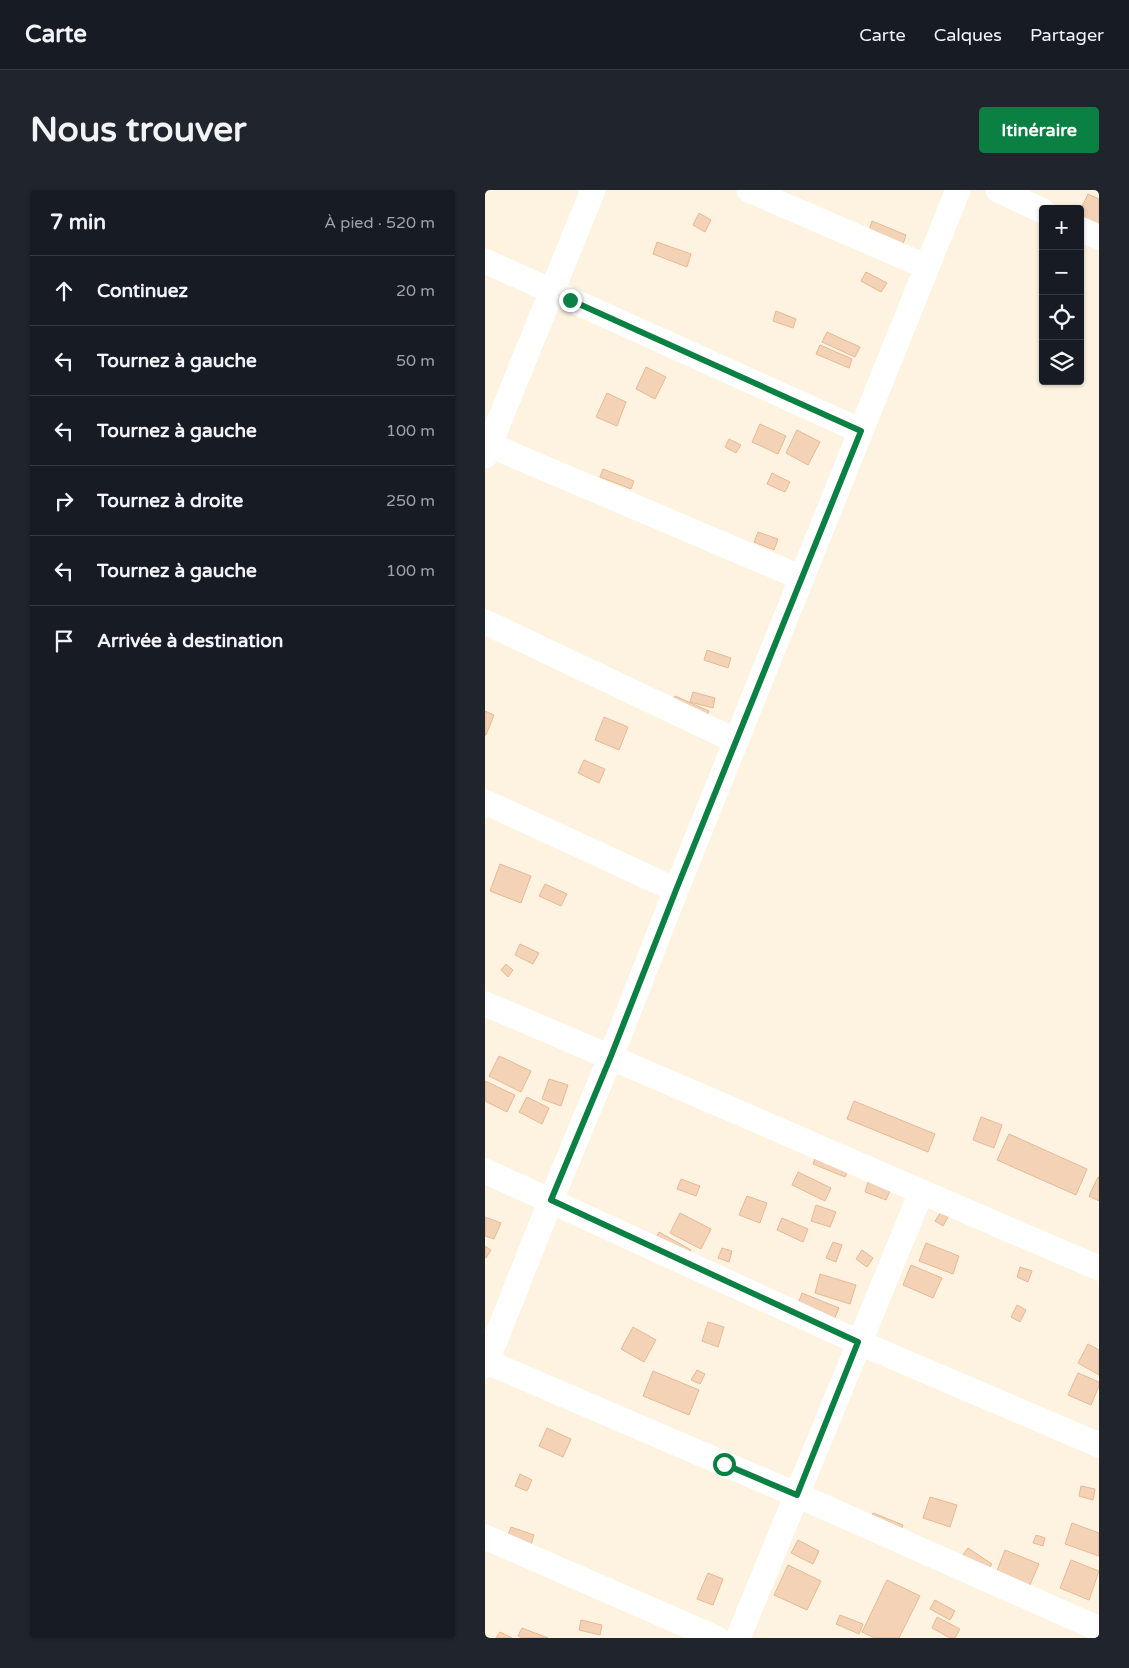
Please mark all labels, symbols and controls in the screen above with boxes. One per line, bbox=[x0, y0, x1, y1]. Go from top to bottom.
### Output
text: Carte bbox=[25, 20, 87, 49]
text: Carte bbox=[859, 24, 906, 46]
text: Calques bbox=[934, 24, 1002, 46]
text: Partager bbox=[1030, 24, 1104, 46]
button: Itinéraire bbox=[979, 107, 1099, 153]
text: Nous trouver bbox=[30, 109, 246, 151]
map controls bbox=[1039, 205, 1084, 385]
button: + bbox=[1039, 205, 1084, 250]
text: 7 min bbox=[50, 210, 106, 235]
text: À pied · 520 m bbox=[324, 213, 435, 233]
button: − bbox=[1039, 250, 1084, 295]
icon: ahead bbox=[50, 277, 78, 305]
text: Continuez bbox=[97, 280, 188, 302]
text: 20 m bbox=[396, 281, 435, 301]
route end bbox=[559, 289, 582, 312]
button: locate bbox=[1039, 295, 1084, 340]
button: layers bbox=[1039, 340, 1084, 385]
icon: left bbox=[50, 347, 78, 375]
text: Tournez à gauche bbox=[97, 350, 257, 372]
text: 50 m bbox=[396, 351, 435, 371]
icon: left bbox=[50, 417, 78, 445]
text: Tournez à gauche bbox=[97, 420, 257, 442]
text: 100 m bbox=[386, 421, 435, 441]
icon: right bbox=[50, 487, 78, 515]
text: Tournez à droite bbox=[97, 490, 243, 512]
text: 250 m bbox=[386, 491, 435, 511]
icon: left bbox=[50, 557, 78, 585]
text: Tournez à gauche bbox=[97, 560, 257, 582]
text: 100 m bbox=[386, 561, 435, 581]
icon: arrive bbox=[50, 627, 78, 655]
text: Arrivée à destination bbox=[97, 630, 283, 652]
route start bbox=[713, 1453, 736, 1476]

